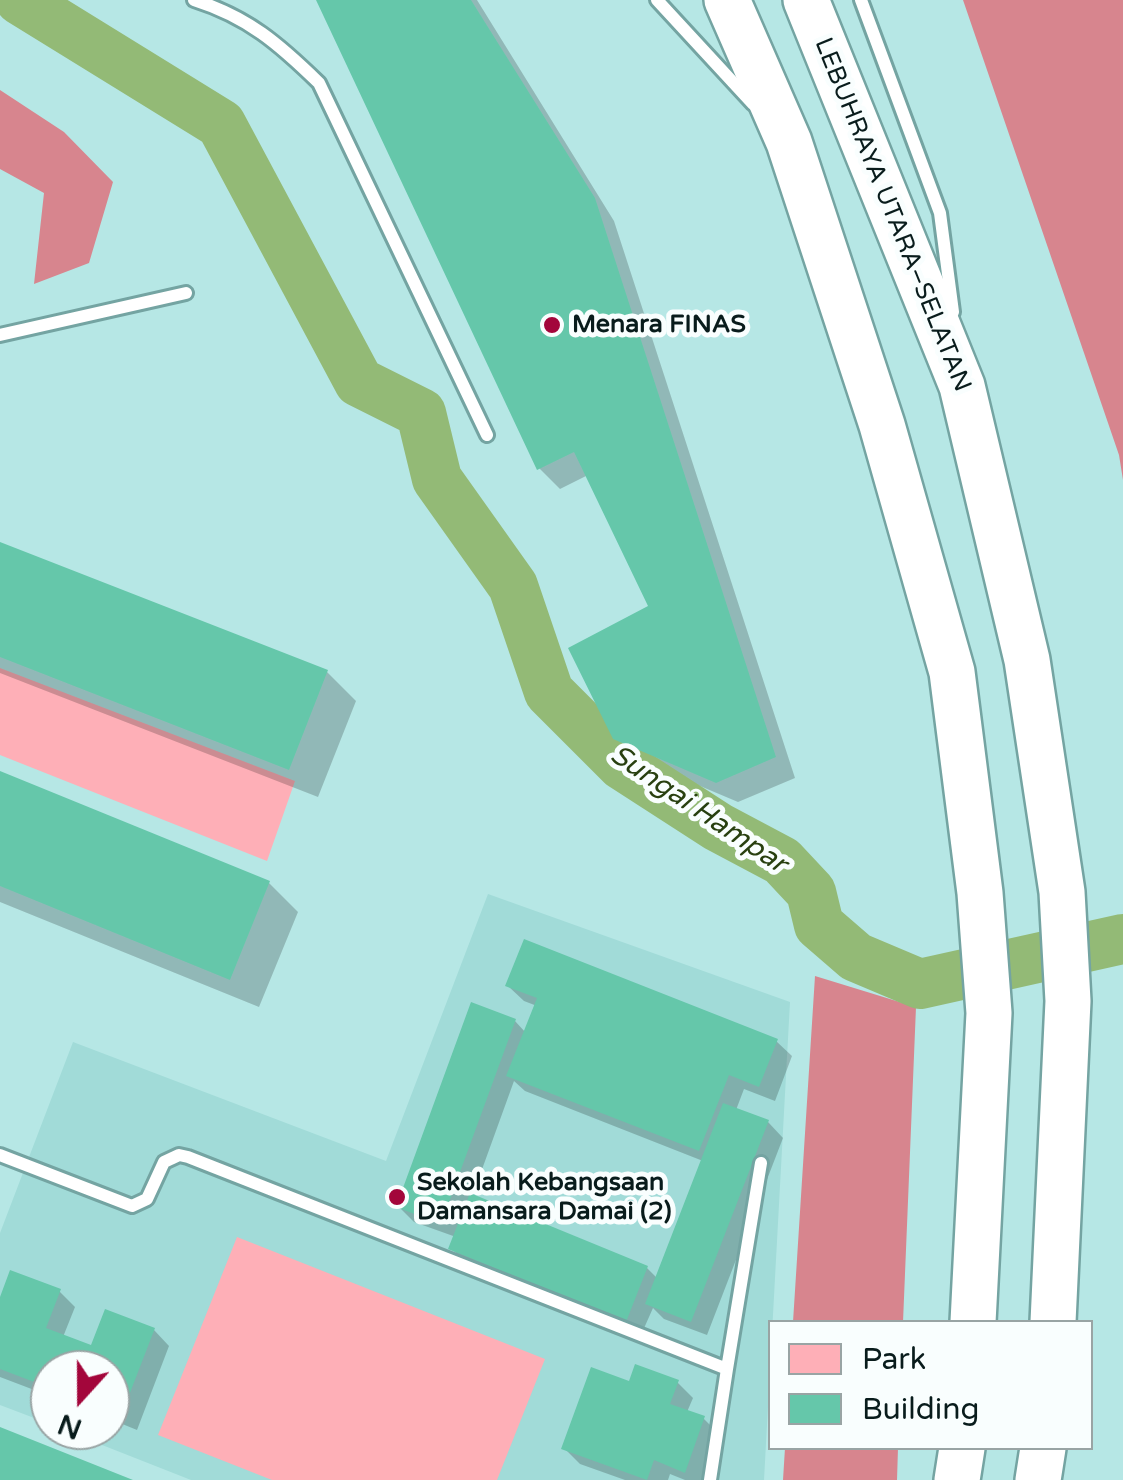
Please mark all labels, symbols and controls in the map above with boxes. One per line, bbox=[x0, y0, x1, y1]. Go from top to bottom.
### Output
street label: LEBUHRAYA UTARA–SELATAN bbox=[807, 34, 977, 396]
place label: Menara FINAS bbox=[572, 310, 746, 340]
marker: Menara FINAS bbox=[541, 314, 563, 336]
water label: Sungai Hampar bbox=[603, 739, 793, 881]
place label: Sekolah Kebangsaan Damansara Damai (2) bbox=[417, 1168, 672, 1227]
marker: Sekolah Kebangsaan Damansara Damai (2) bbox=[386, 1186, 408, 1208]
legend bbox=[768, 1320, 1093, 1450]
text: Park bbox=[862, 1341, 926, 1378]
north arrow bbox=[30, 1350, 130, 1450]
text: Building bbox=[862, 1391, 979, 1428]
text: N bbox=[53, 1406, 87, 1446]

